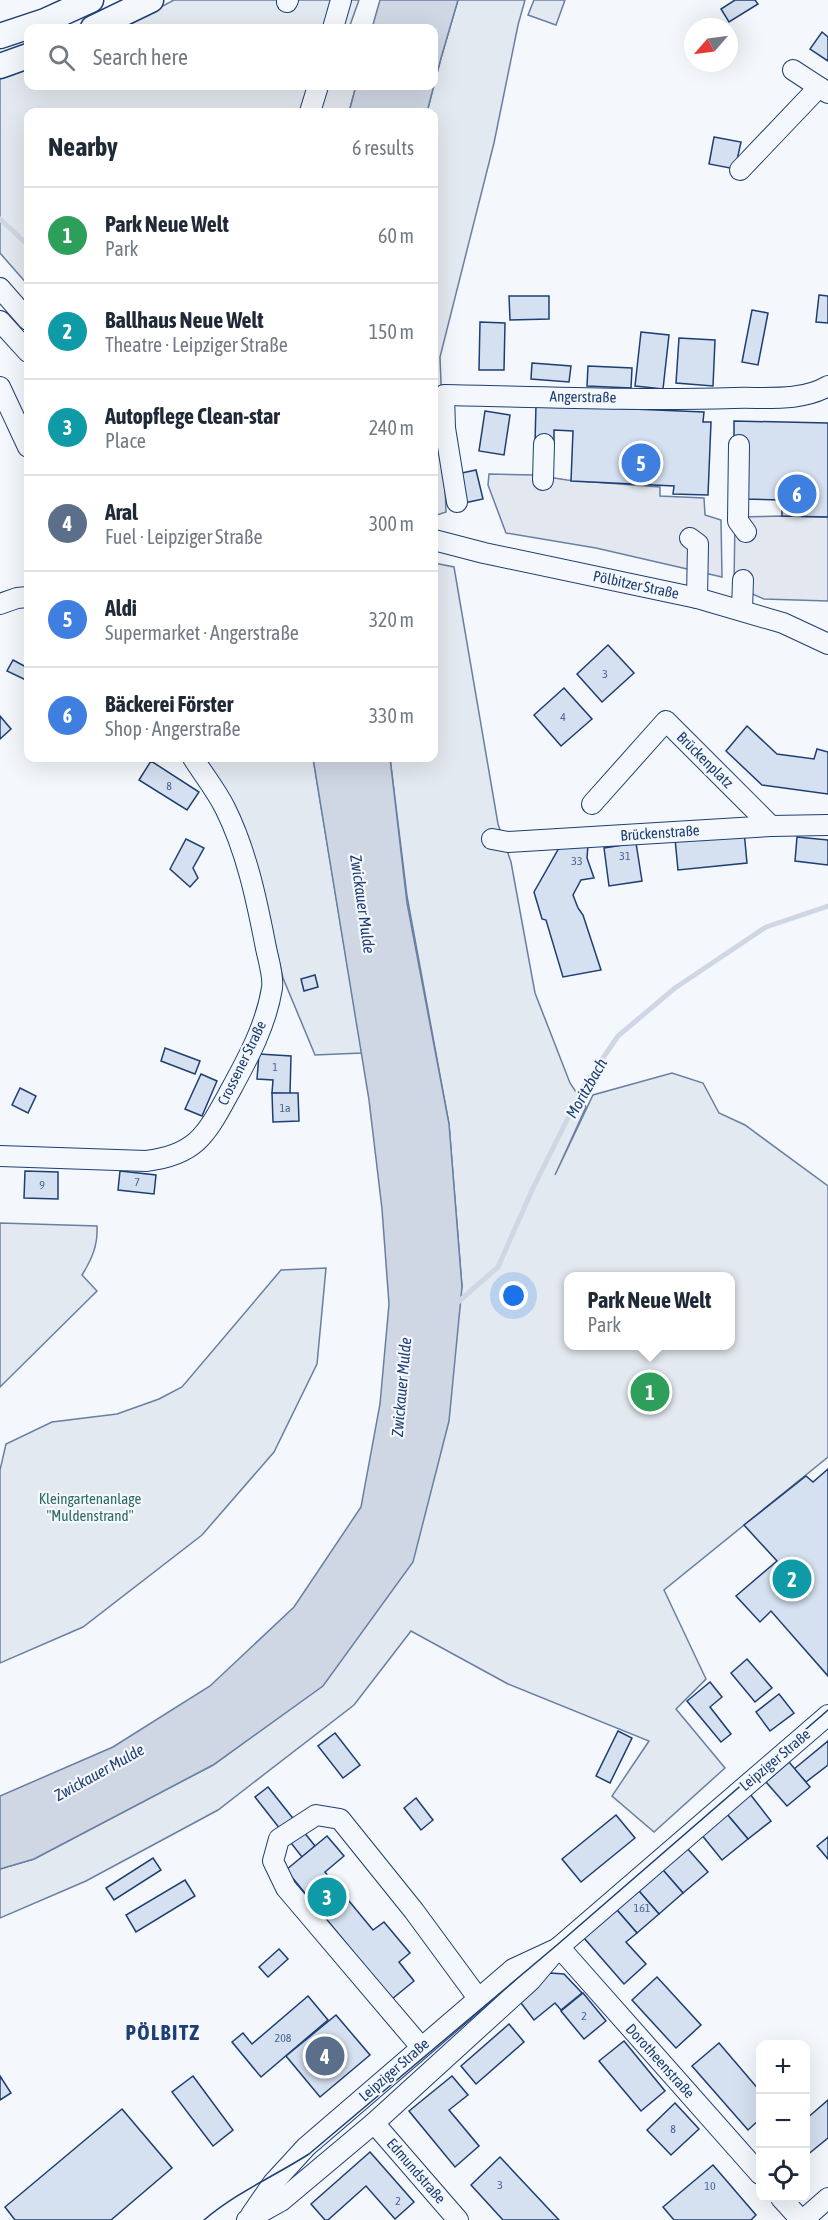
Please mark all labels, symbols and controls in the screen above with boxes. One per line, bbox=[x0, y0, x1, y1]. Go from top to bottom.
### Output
north arrow bbox=[684, 18, 738, 72]
search box bbox=[24, 24, 438, 90]
icon: search bbox=[45, 41, 78, 74]
text: Search here bbox=[93, 44, 188, 70]
text: Nearby bbox=[48, 132, 118, 162]
text: 6 results bbox=[352, 136, 414, 159]
text: Park Neue Welt bbox=[105, 211, 229, 237]
text: 1 bbox=[63, 224, 72, 247]
text: 60 m bbox=[378, 224, 414, 247]
text: Park bbox=[105, 237, 138, 260]
text: Ballhaus Neue Welt bbox=[105, 307, 264, 333]
text: 2 bbox=[63, 320, 72, 343]
text: 150 m bbox=[369, 320, 414, 343]
text: Theatre · Leipziger Straße bbox=[105, 333, 288, 356]
street label: Angerstraße bbox=[550, 387, 617, 406]
text: Autopflege Clean-star bbox=[105, 403, 280, 429]
text: 3 bbox=[63, 416, 72, 439]
text: 240 m bbox=[369, 416, 414, 439]
text: Place bbox=[105, 429, 146, 452]
pin: 5 bbox=[622, 440, 660, 486]
pin: 6 bbox=[778, 472, 816, 516]
text: Aral bbox=[105, 499, 138, 525]
text: 4 bbox=[63, 512, 72, 535]
text: 300 m bbox=[369, 512, 414, 535]
text: Fuel · Leipziger Straße bbox=[105, 525, 263, 548]
street label: Pölbitzer Straße bbox=[592, 567, 681, 602]
text: Aldi bbox=[105, 595, 137, 621]
text: 5 bbox=[63, 608, 72, 631]
text: 320 m bbox=[369, 608, 414, 631]
text: Supermarket · Angerstraße bbox=[105, 621, 299, 644]
house number: 3 bbox=[602, 667, 608, 681]
text: Bäckerei Förster bbox=[105, 691, 233, 717]
text: 6 bbox=[63, 704, 72, 727]
text: 330 m bbox=[369, 704, 414, 727]
house number: 4 bbox=[560, 710, 566, 724]
text: Shop · Angerstraße bbox=[105, 717, 241, 740]
street label: Brückenplatz bbox=[674, 728, 737, 792]
house number: 8 bbox=[166, 779, 172, 793]
street label: Brückenstraße bbox=[620, 821, 700, 844]
house number: 31 bbox=[619, 849, 631, 863]
water label: Zwickauer Mulde bbox=[347, 853, 379, 955]
house number: 33 bbox=[571, 854, 583, 868]
street label: Crossener Straße bbox=[214, 1018, 269, 1108]
water label: Moritzbach bbox=[562, 1055, 610, 1121]
house number: 1 bbox=[272, 1060, 278, 1074]
house number: 1a bbox=[279, 1101, 291, 1115]
house number: 7 bbox=[134, 1175, 140, 1189]
house number: 9 bbox=[39, 1178, 45, 1192]
popup bbox=[564, 1272, 735, 1350]
your location bbox=[499, 1281, 528, 1310]
text: Park Neue Welt bbox=[588, 1287, 711, 1313]
text: Park bbox=[588, 1313, 621, 1336]
water label: Zwickauer Mulde bbox=[388, 1337, 414, 1437]
pin: 1 bbox=[630, 1370, 670, 1414]
park label: Kleingartenanlage "Muldenstrand" bbox=[39, 1490, 141, 1524]
pin: 2 bbox=[772, 1556, 812, 1602]
street label: Leipziger Straße bbox=[736, 1725, 814, 1794]
water label: Zwickauer Mulde bbox=[51, 1740, 147, 1804]
pin: 3 bbox=[308, 1874, 346, 1920]
house number: 161 bbox=[634, 1901, 651, 1915]
house number: 2 bbox=[581, 2009, 587, 2023]
district label: PÖLBITZ bbox=[125, 2020, 201, 2044]
street label: Dorotheenstraße bbox=[623, 2020, 698, 2101]
house number: 208 bbox=[275, 2031, 292, 2045]
pin: 4 bbox=[306, 2034, 344, 2078]
street label: Leipziger Straße bbox=[355, 2035, 432, 2105]
map controls bbox=[756, 2040, 810, 2202]
button: + bbox=[756, 2040, 810, 2094]
button: − bbox=[756, 2094, 810, 2148]
house number: 8 bbox=[670, 2122, 676, 2136]
street label: Edmundstraße bbox=[384, 2135, 449, 2207]
button: locate bbox=[756, 2148, 810, 2202]
house number: 3 bbox=[497, 2178, 503, 2192]
house number: 10 bbox=[704, 2179, 716, 2193]
house number: 2 bbox=[395, 2194, 401, 2208]

